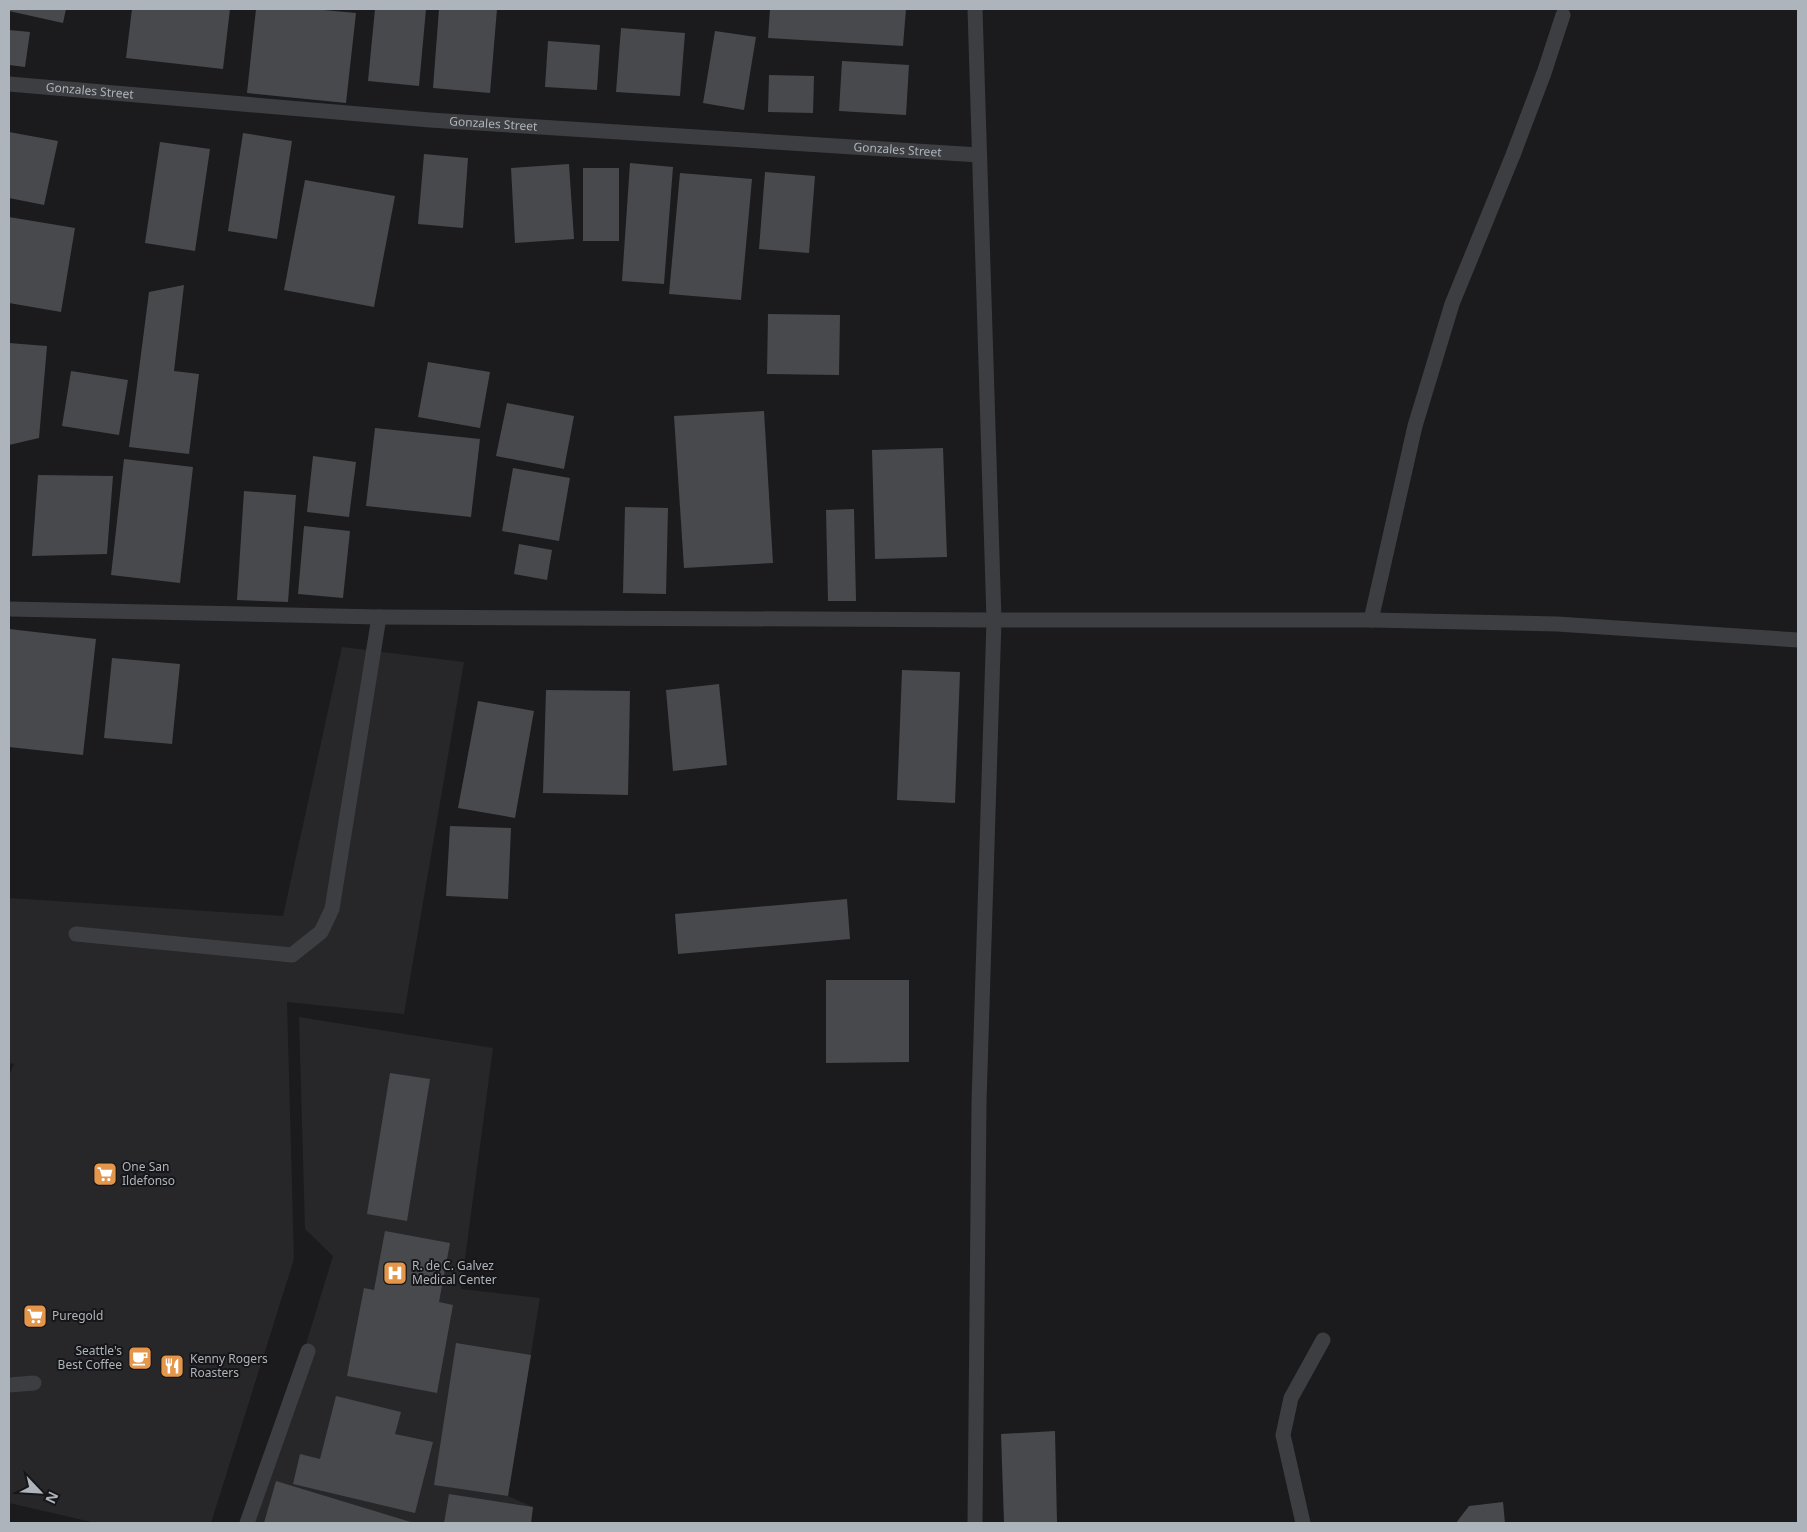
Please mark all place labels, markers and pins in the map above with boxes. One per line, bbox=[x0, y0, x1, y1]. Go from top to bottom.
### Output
place label: One San Ildefonso bbox=[122, 1158, 175, 1189]
supermarket icon: One San Ildefonso bbox=[92, 1161, 118, 1187]
place label: R. de C. Galvez Medical Center bbox=[412, 1257, 497, 1288]
hospital icon: R. de C. Galvez Medical Center bbox=[382, 1260, 408, 1286]
supermarket icon: Puregold bbox=[22, 1303, 48, 1329]
place label: Puregold bbox=[52, 1307, 103, 1324]
place label: Seattle's Best Coffee bbox=[58, 1342, 122, 1373]
cafe icon: Seattle's Best Coffee bbox=[127, 1345, 153, 1371]
place label: Kenny Rogers Roasters bbox=[190, 1350, 268, 1381]
restaurant icon: Kenny Rogers Roasters bbox=[159, 1353, 185, 1379]

